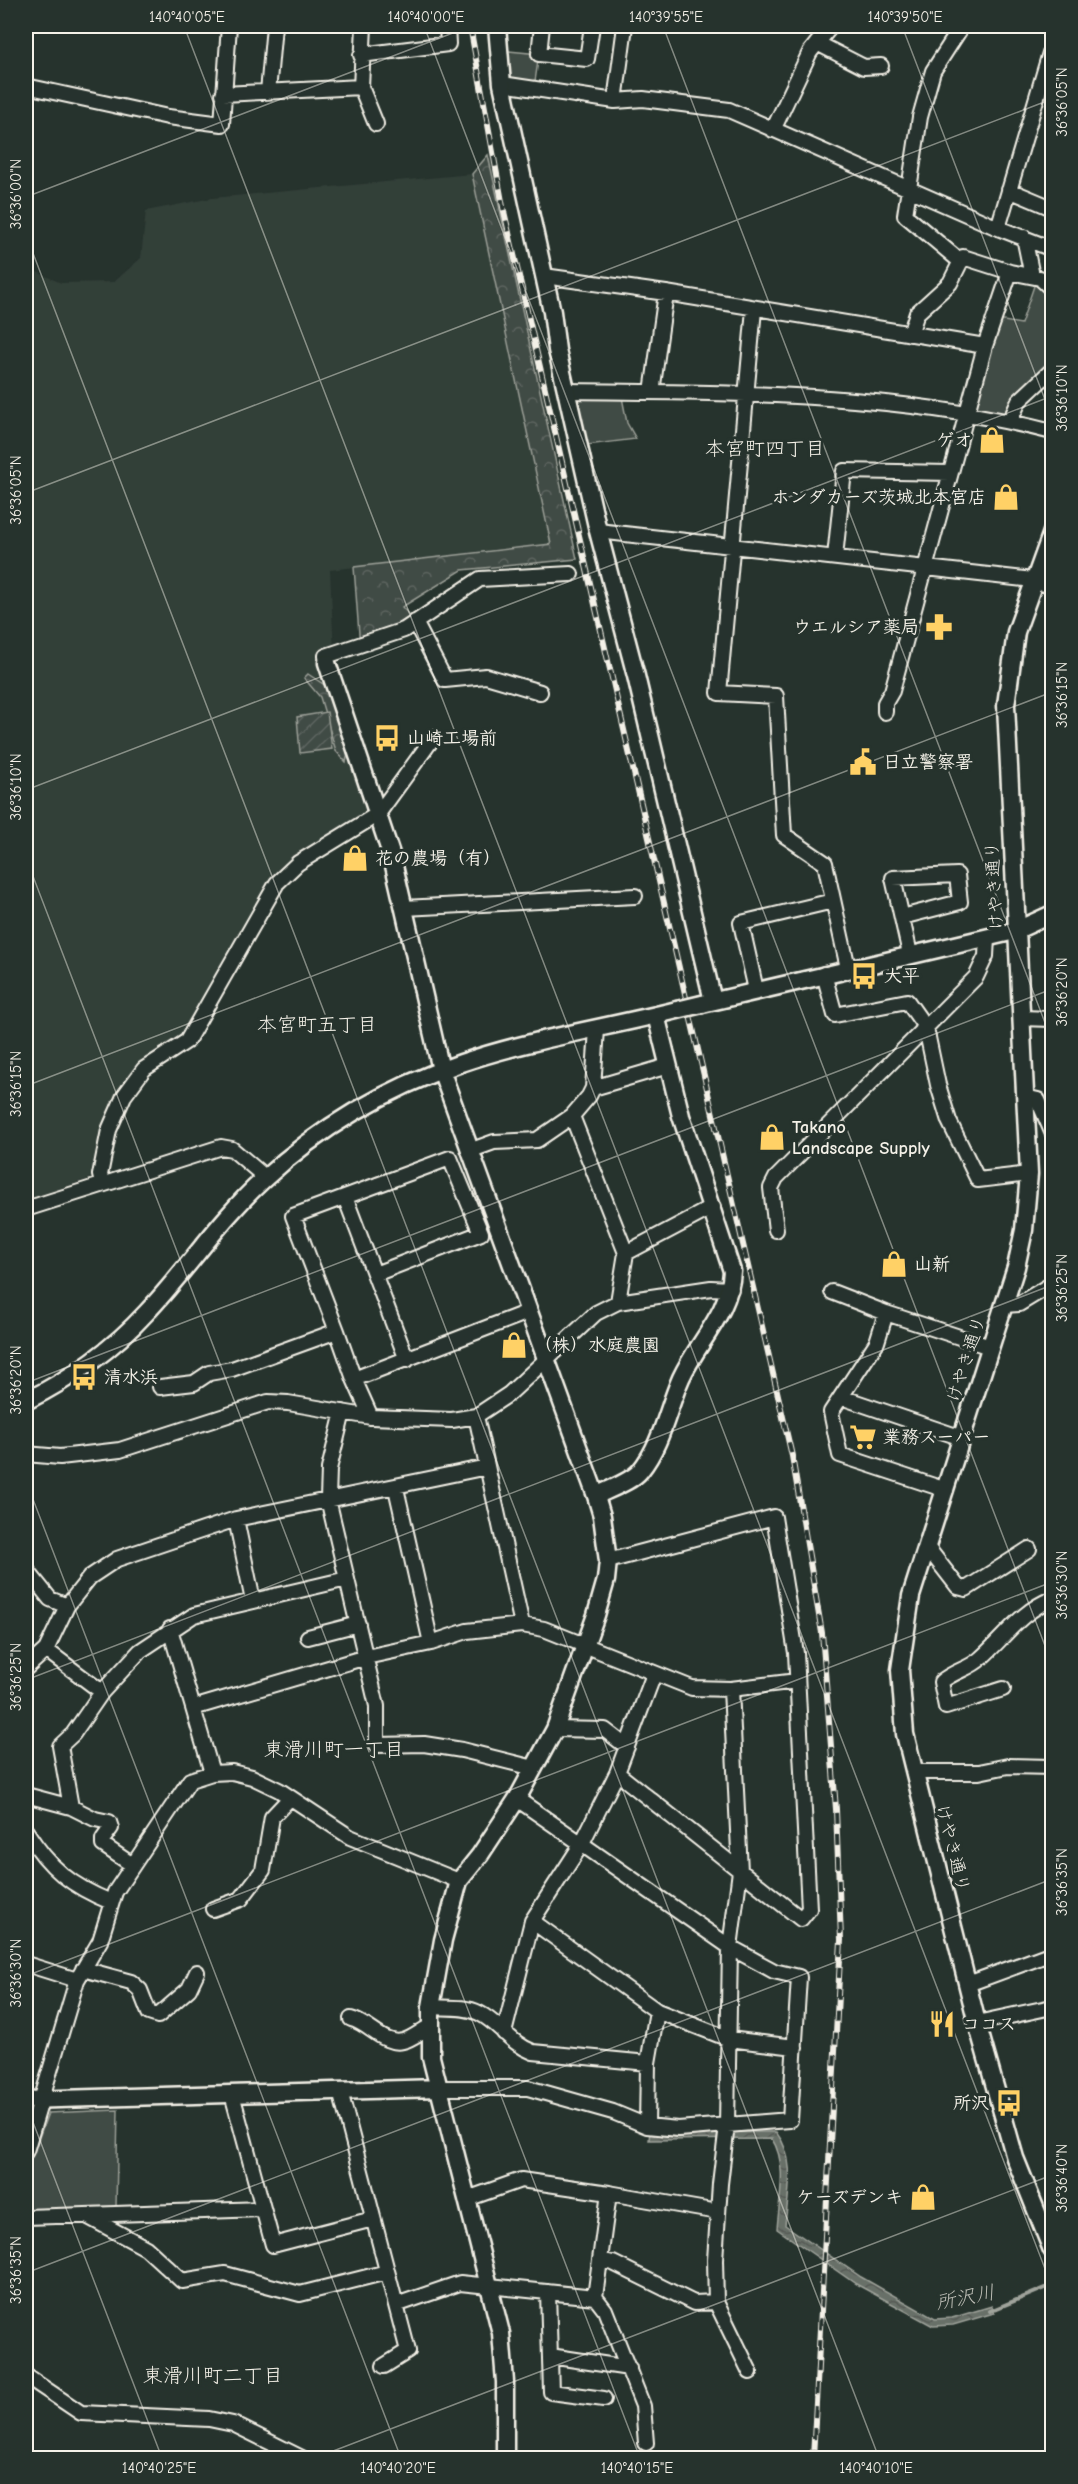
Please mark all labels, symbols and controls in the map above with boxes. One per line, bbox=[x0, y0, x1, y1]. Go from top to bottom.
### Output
text: 140°40'05"E bbox=[149, 8, 225, 26]
text: 140°40'00"E bbox=[388, 8, 464, 26]
text: 140°39'55"E bbox=[629, 8, 703, 26]
text: 140°39'50"E bbox=[868, 8, 942, 26]
text: 36°36'05"N bbox=[1053, 67, 1071, 137]
text: 36°36'00"N bbox=[7, 159, 25, 229]
text: 36°36'10"N bbox=[1053, 364, 1071, 432]
shop icon: ゲオ bbox=[977, 425, 1007, 455]
place label: ゲオ bbox=[936, 430, 972, 451]
district label: 本宮町四丁目 bbox=[705, 437, 825, 460]
text: 36°36'05"N bbox=[7, 455, 25, 525]
shop icon: ホンダカーズ茨城北本宮店 bbox=[991, 482, 1021, 512]
place label: ホンダカーズ茨城北本宮店 bbox=[771, 487, 986, 508]
pharmacy icon: ウエルシア薬局 bbox=[924, 612, 954, 642]
place label: ウエルシア薬局 bbox=[793, 617, 919, 638]
text: 36°36'15"N bbox=[1053, 662, 1071, 728]
bus stop icon: 山崎工場前 bbox=[372, 723, 402, 753]
place label: 山崎工場前 bbox=[407, 728, 497, 749]
public building icon: 日立警察署 bbox=[848, 747, 878, 777]
place label: 日立警察署 bbox=[883, 752, 973, 773]
text: 36°36'10"N bbox=[7, 753, 25, 821]
street label: けやき通り bbox=[982, 840, 1007, 931]
shop icon: 花の農場（有） bbox=[340, 843, 370, 873]
place label: 花の農場（有） bbox=[375, 848, 501, 869]
text: 36°36'20"N bbox=[1053, 957, 1071, 1027]
bus stop icon: 大平 bbox=[849, 961, 879, 991]
place label: 大平 bbox=[884, 966, 920, 987]
district label: 本宮町五丁目 bbox=[257, 1013, 377, 1036]
text: 36°36'15"N bbox=[7, 1051, 25, 1117]
place label: Takano Landscape Supply bbox=[792, 1117, 931, 1159]
shop icon: Takano Landscape Supply bbox=[757, 1122, 787, 1152]
shop icon: 山新 bbox=[879, 1249, 909, 1279]
place label: 山新 bbox=[914, 1254, 950, 1275]
text: 36°36'25"N bbox=[1053, 1254, 1071, 1322]
street label: けやき通り bbox=[943, 1313, 990, 1405]
shop icon: （株）水庭農園 bbox=[499, 1330, 529, 1360]
place label: （株）水庭農園 bbox=[534, 1335, 660, 1356]
text: 36°36'20"N bbox=[7, 1345, 25, 1415]
bus stop icon: 清水浜 bbox=[69, 1362, 99, 1392]
place label: 清水浜 bbox=[104, 1367, 158, 1388]
supermarket icon: 業務スーパー bbox=[848, 1422, 878, 1452]
place label: 業務スーパー bbox=[883, 1427, 990, 1448]
text: 36°36'30"N bbox=[1053, 1551, 1071, 1619]
text: 36°36'25"N bbox=[7, 1643, 25, 1711]
district label: 東滑川町一丁目 bbox=[264, 1738, 404, 1761]
street label: けやき通り bbox=[931, 1802, 974, 1894]
text: 36°36'35"N bbox=[1053, 1848, 1071, 1916]
text: 36°36'30"N bbox=[7, 1939, 25, 2007]
restaurant icon: ココス bbox=[927, 2009, 957, 2039]
place label: ココス bbox=[962, 2014, 1016, 2035]
bus stop icon: 所沢 bbox=[994, 2088, 1024, 2118]
place label: 所沢 bbox=[953, 2093, 989, 2114]
text: 36°36'40"N bbox=[1053, 2144, 1071, 2212]
shop icon: ケーズデンキ bbox=[908, 2182, 938, 2212]
place label: ケーズデンキ bbox=[796, 2187, 903, 2208]
text: 36°36'35"N bbox=[7, 2236, 25, 2304]
water label: 所沢川 bbox=[933, 2280, 997, 2315]
district label: 東滑川町二丁目 bbox=[143, 2364, 283, 2387]
text: 140°40'25"E bbox=[122, 2459, 196, 2477]
text: 140°40'20"E bbox=[360, 2459, 436, 2477]
text: 140°40'15"E bbox=[601, 2459, 673, 2477]
text: 140°40'10"E bbox=[839, 2459, 913, 2477]

